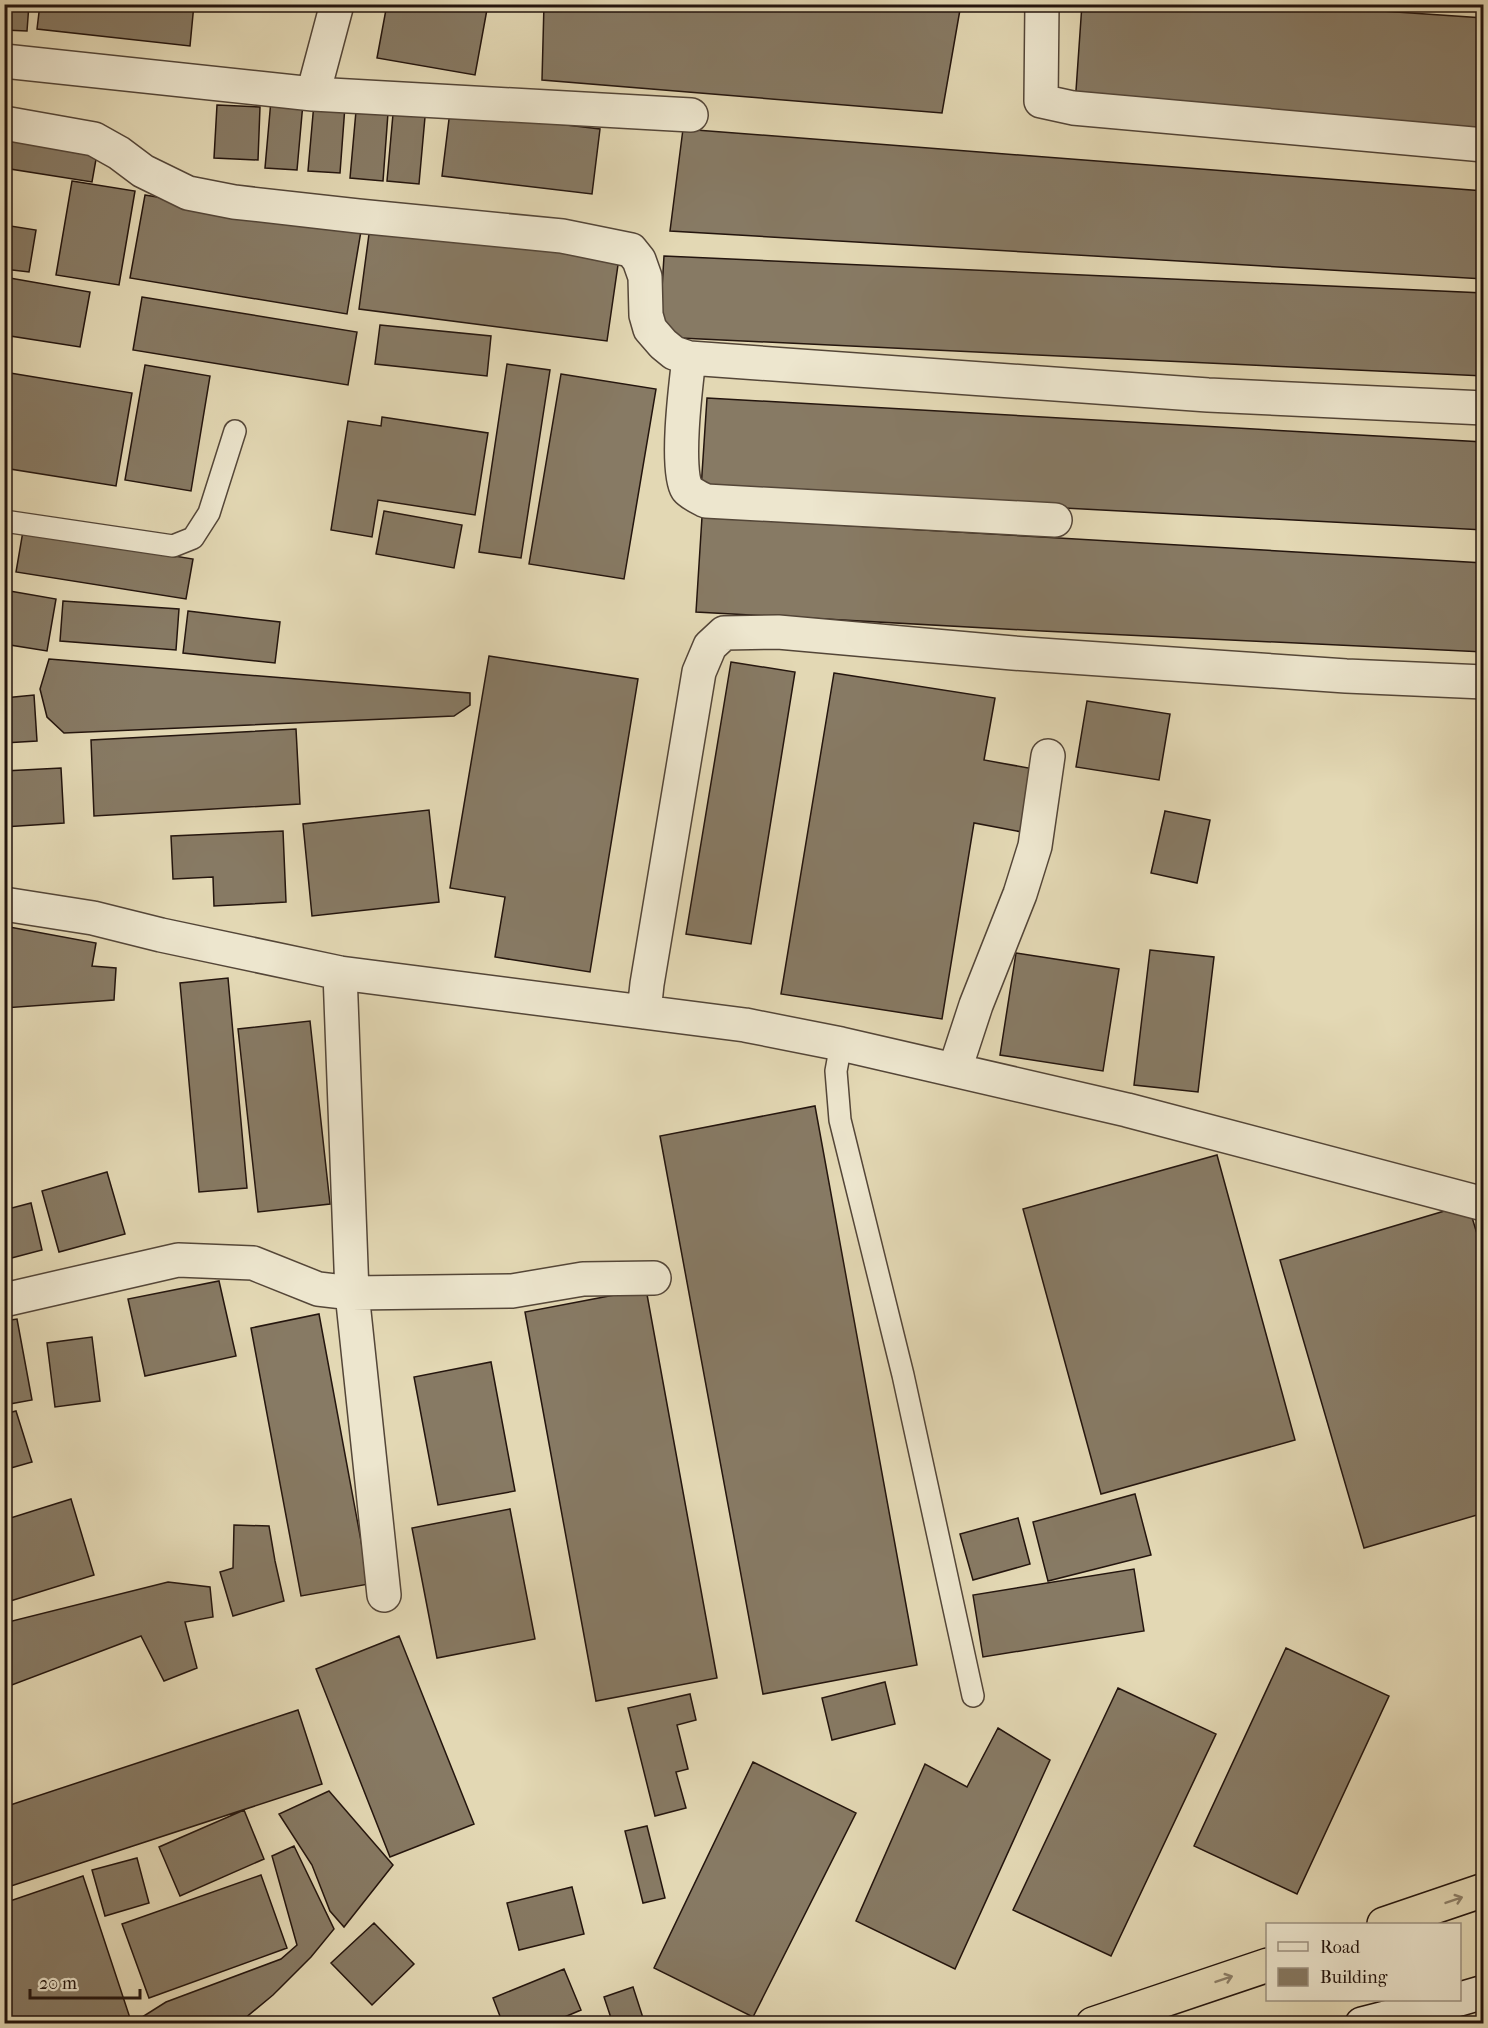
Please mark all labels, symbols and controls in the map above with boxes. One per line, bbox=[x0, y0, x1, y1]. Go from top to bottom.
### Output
one-way arrow bbox=[1444, 1894, 1463, 1905]
legend bbox=[1266, 1923, 1461, 2001]
text: Road bbox=[1320, 1937, 1360, 1958]
scale bar bbox=[30, 1962, 140, 2000]
text: Building bbox=[1320, 1967, 1388, 1988]
text: 20 m bbox=[39, 1973, 77, 1994]
one-way arrow bbox=[1214, 1973, 1233, 1984]

